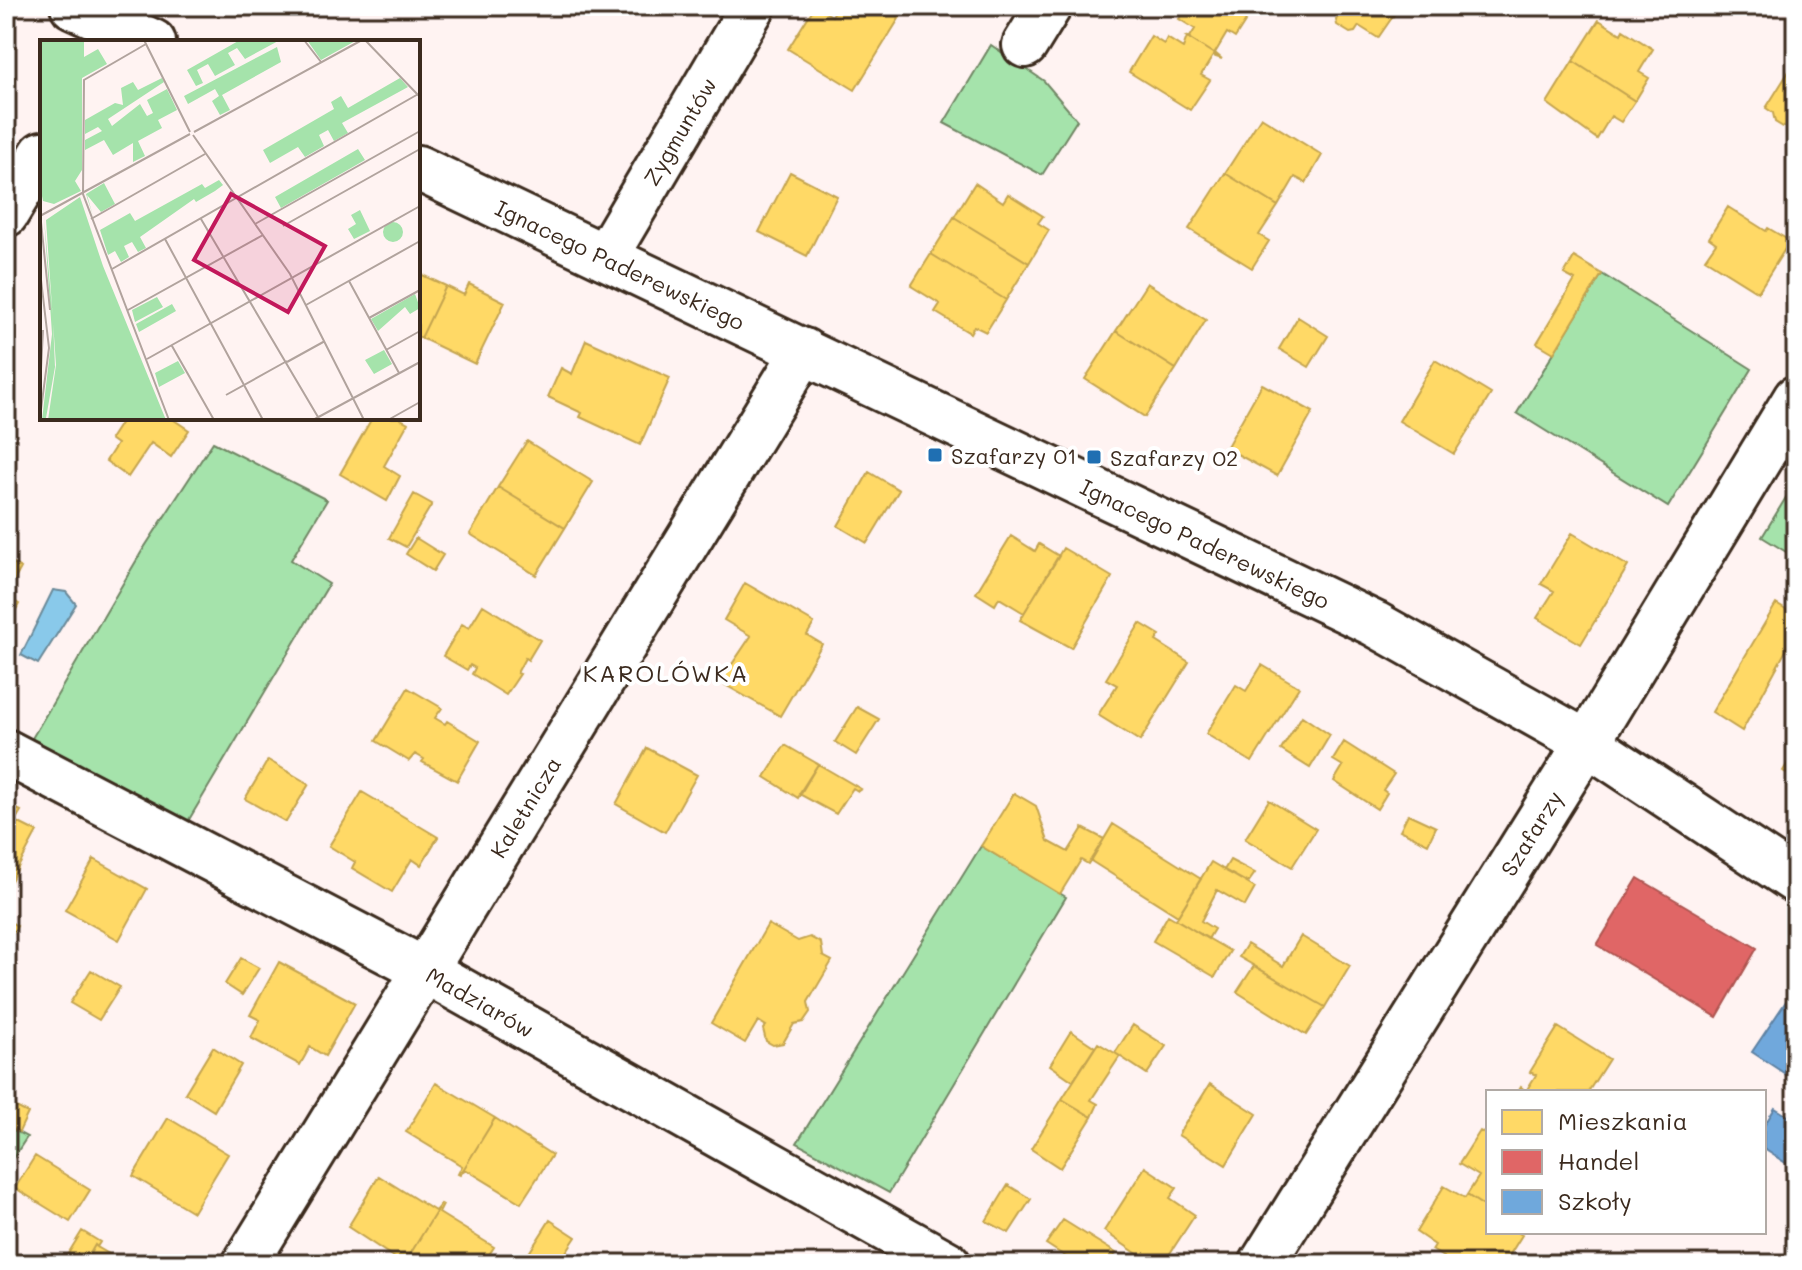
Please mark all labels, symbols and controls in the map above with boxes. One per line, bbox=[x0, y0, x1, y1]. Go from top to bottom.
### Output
inset map bbox=[40, 40, 420, 420]
street label: Zygmuntów bbox=[636, 72, 722, 191]
street label: Ignacego Paderewskiego bbox=[491, 193, 750, 336]
place label: Szafarzy 01 bbox=[951, 441, 1077, 470]
place label: Szafarzy 02 bbox=[1110, 443, 1238, 472]
marker: Szafarzy 01 bbox=[926, 446, 944, 464]
marker: Szafarzy 02 bbox=[1085, 448, 1103, 466]
street label: Ignacego Paderewskiego bbox=[1076, 471, 1335, 615]
district label: KAROLÓWKA bbox=[583, 657, 749, 688]
street label: Kaletnicza bbox=[483, 751, 567, 863]
street label: Szafarzy bbox=[1493, 785, 1568, 881]
street label: Madziarów bbox=[421, 960, 539, 1043]
legend bbox=[1486, 1090, 1766, 1234]
text: Mieszkania bbox=[1558, 1105, 1688, 1136]
text: Handel bbox=[1558, 1145, 1639, 1176]
text: Szkoły bbox=[1558, 1185, 1632, 1216]

